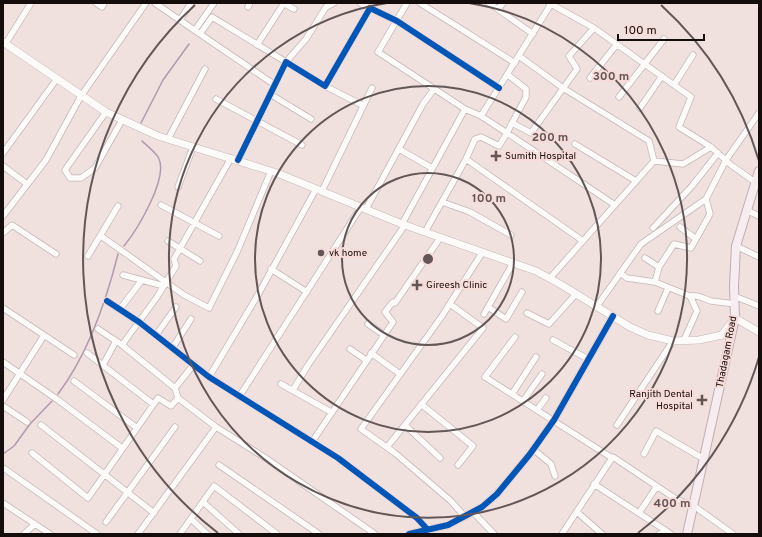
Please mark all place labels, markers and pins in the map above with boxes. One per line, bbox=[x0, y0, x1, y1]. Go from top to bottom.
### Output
marker: Sumith Hospital bbox=[490, 150, 502, 162]
place label: Sumith Hospital bbox=[505, 150, 576, 163]
place label: vk home bbox=[329, 247, 367, 260]
marker: vk home bbox=[316, 248, 326, 258]
centre of rings bbox=[421, 252, 435, 266]
marker: Gireesh Clinic bbox=[411, 279, 423, 291]
place label: Gireesh Clinic bbox=[426, 279, 487, 292]
place label: Ranjith Dental Hospital bbox=[629, 388, 693, 413]
marker: Ranjith Dental Hospital bbox=[696, 394, 708, 406]

